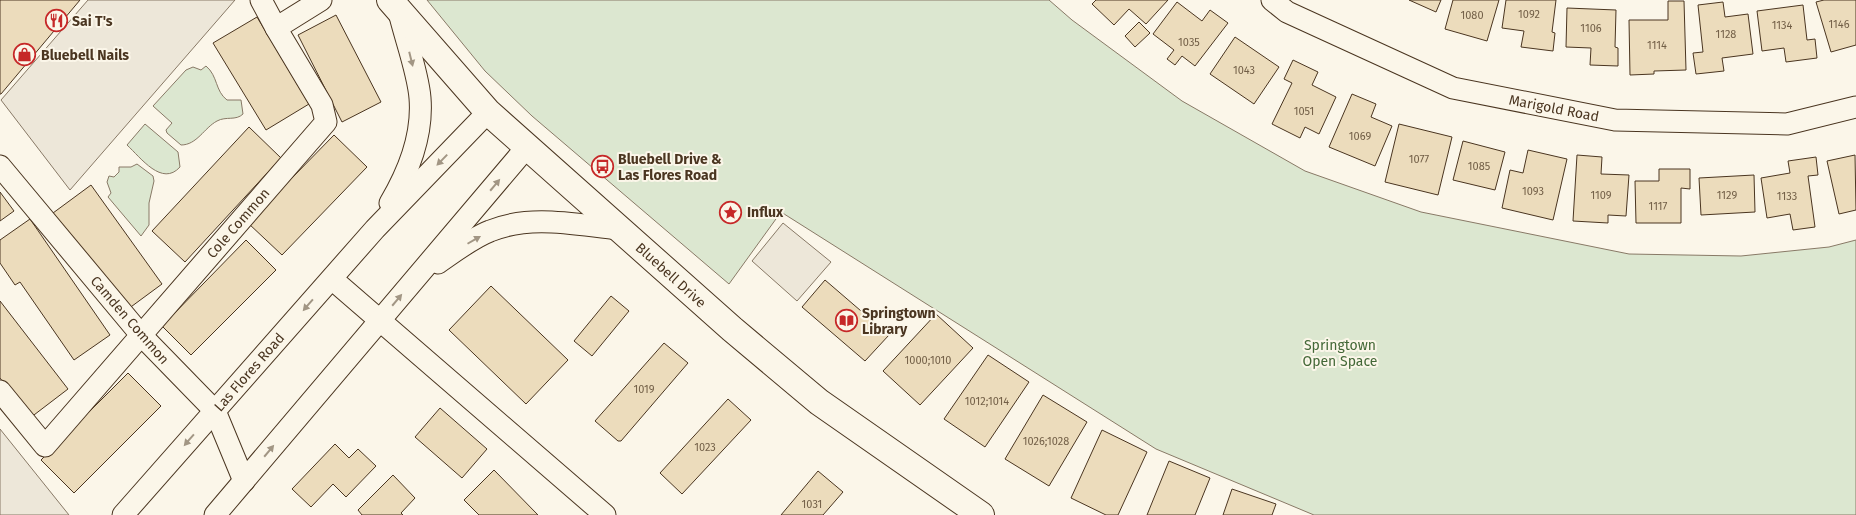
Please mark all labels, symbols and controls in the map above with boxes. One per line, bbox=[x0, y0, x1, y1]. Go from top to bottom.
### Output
house number: 1092 bbox=[1518, 8, 1540, 21]
restaurant icon: Sai T's bbox=[44, 9, 68, 33]
house number: 1080 bbox=[1460, 9, 1484, 22]
place label: Sai T's bbox=[72, 13, 113, 30]
house number: 1146 bbox=[1828, 18, 1850, 31]
house number: 1134 bbox=[1772, 19, 1792, 32]
house number: 1106 bbox=[1580, 22, 1602, 35]
house number: 1128 bbox=[1716, 28, 1736, 41]
house number: 1035 bbox=[1178, 36, 1200, 49]
house number: 1114 bbox=[1647, 39, 1667, 52]
shop icon: Bluebell Nails bbox=[13, 43, 37, 67]
place label: Bluebell Nails bbox=[41, 47, 129, 64]
one-way arrow bbox=[407, 52, 415, 67]
house number: 1043 bbox=[1233, 64, 1255, 77]
street label: Marigold Road bbox=[1507, 91, 1600, 126]
house number: 1051 bbox=[1294, 105, 1314, 118]
house number: 1069 bbox=[1349, 130, 1371, 143]
place label: Bluebell Drive & Las Flores Road bbox=[618, 151, 722, 184]
one-way arrow bbox=[436, 153, 448, 165]
house number: 1077 bbox=[1409, 153, 1429, 166]
bus stop icon: Bluebell Drive & Las Flores Road bbox=[590, 155, 614, 179]
house number: 1085 bbox=[1468, 160, 1491, 173]
one-way arrow bbox=[490, 178, 501, 191]
street label: Cole Common bbox=[203, 185, 273, 262]
house number: 1093 bbox=[1522, 185, 1544, 198]
house number: 1109 bbox=[1590, 189, 1612, 202]
house number: 1129 bbox=[1717, 189, 1737, 202]
house number: 1133 bbox=[1777, 190, 1797, 203]
place icon: Influx bbox=[719, 200, 743, 224]
house number: 1117 bbox=[1649, 200, 1668, 213]
place label: Influx bbox=[747, 204, 784, 221]
one-way arrow bbox=[468, 235, 481, 244]
street label: Bluebell Drive bbox=[632, 239, 709, 311]
street label: Camden Common bbox=[87, 273, 173, 368]
one-way arrow bbox=[391, 295, 403, 307]
one-way arrow bbox=[302, 299, 314, 311]
place label: Springtown Library bbox=[862, 305, 936, 338]
library icon: Springtown Library bbox=[834, 309, 858, 333]
street label: Las Flores Road bbox=[211, 330, 288, 415]
park label: Springtown Open Space bbox=[1302, 337, 1378, 370]
house number: 1000;1010 bbox=[905, 354, 951, 367]
house number: 1019 bbox=[633, 383, 655, 396]
house number: 1012;1014 bbox=[965, 395, 1009, 408]
one-way arrow bbox=[183, 434, 195, 446]
house number: 1026;1028 bbox=[1023, 435, 1069, 448]
house number: 1023 bbox=[694, 441, 716, 454]
one-way arrow bbox=[264, 445, 275, 458]
house number: 1031 bbox=[802, 498, 822, 511]

